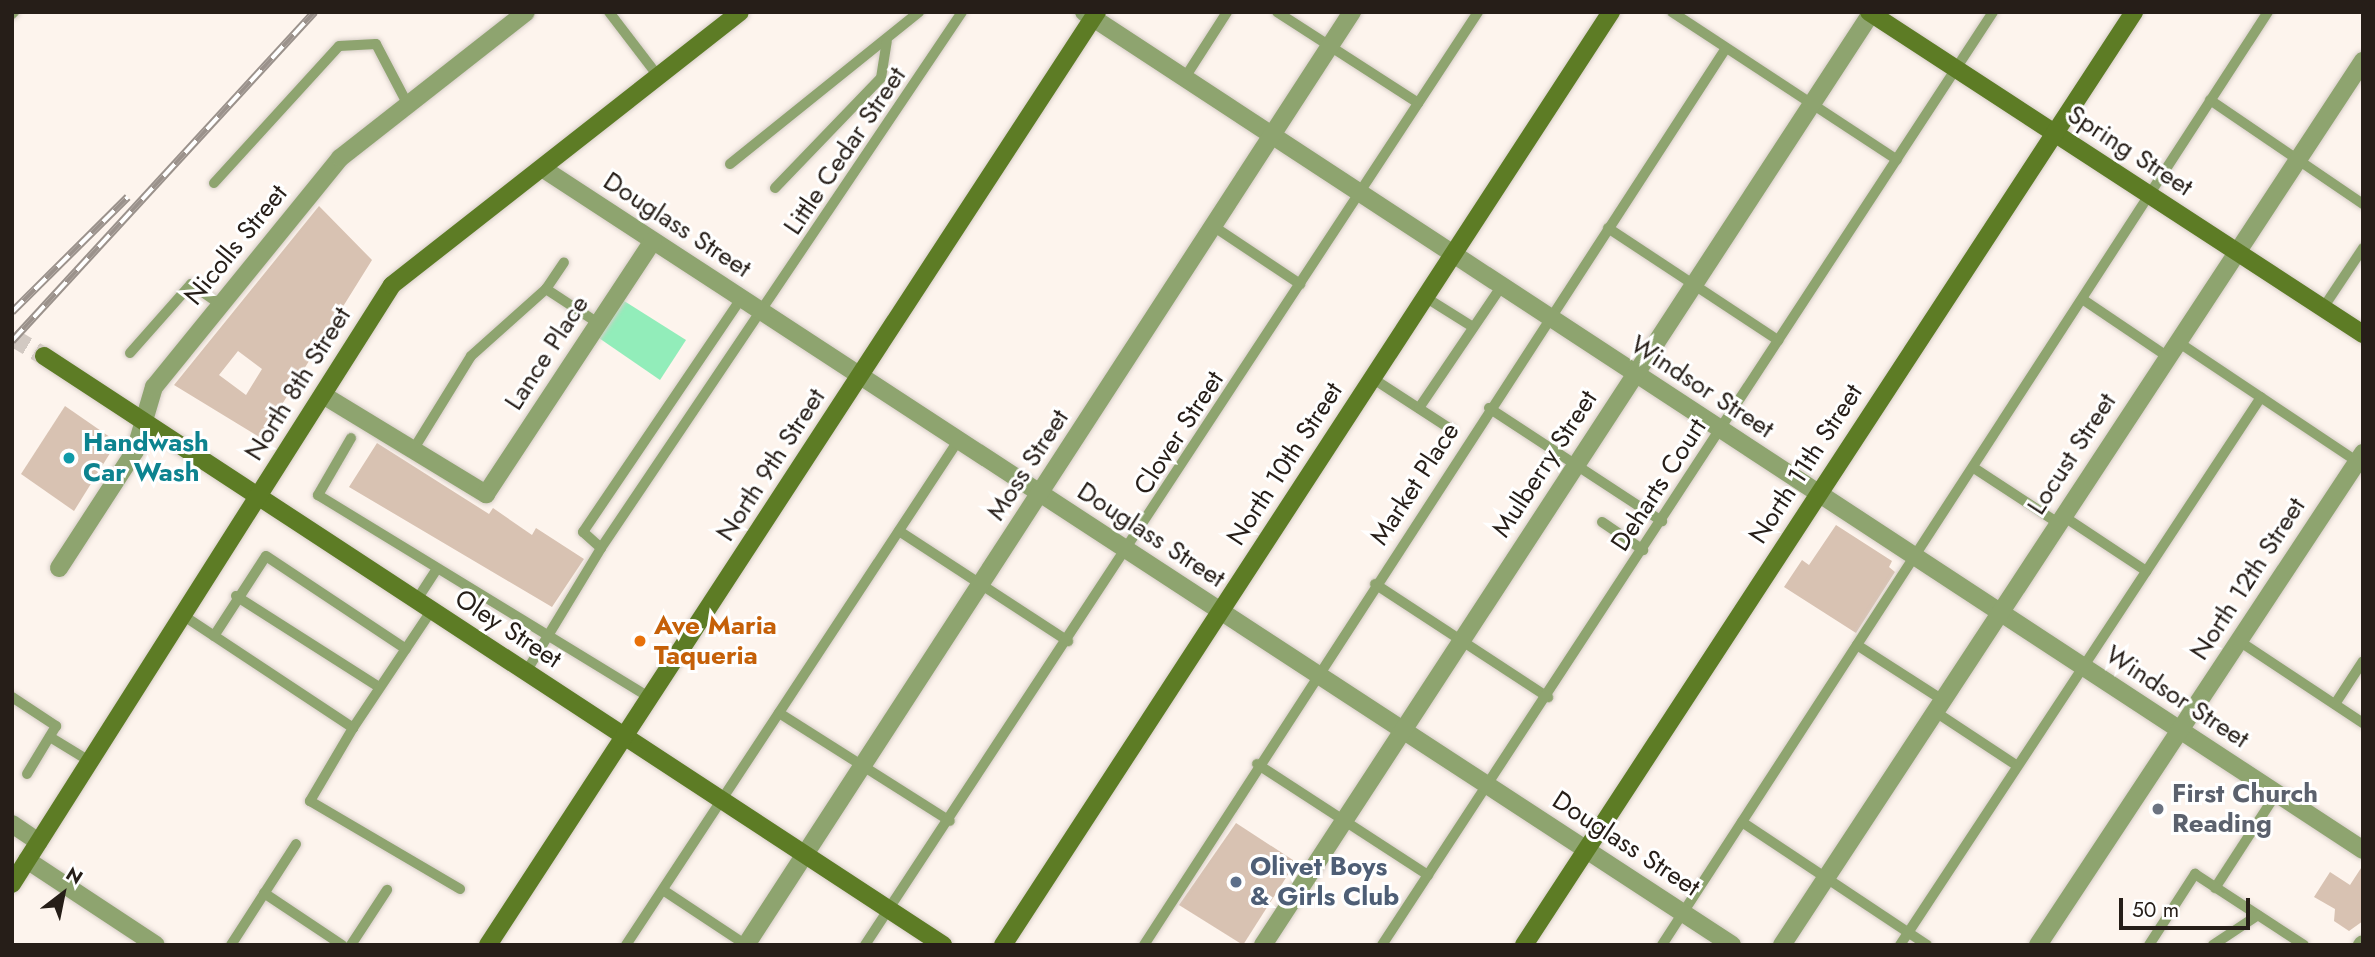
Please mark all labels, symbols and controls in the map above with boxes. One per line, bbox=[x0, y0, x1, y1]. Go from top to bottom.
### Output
street label: Little Cedar Street bbox=[777, 61, 913, 241]
street label: Spring Street bbox=[2062, 99, 2198, 203]
street label: Douglass Street bbox=[597, 166, 757, 284]
street label: Nicolls Street bbox=[178, 179, 294, 311]
street label: Lance Place bbox=[499, 290, 595, 416]
street label: North 8th Street bbox=[238, 302, 358, 466]
street label: Windsor Street bbox=[1625, 329, 1779, 445]
street label: Clover Street bbox=[1128, 365, 1230, 501]
street label: North 10th Street bbox=[1221, 377, 1349, 551]
street label: North 11th Street bbox=[1743, 378, 1869, 550]
street label: North 9th Street bbox=[710, 383, 832, 547]
street label: Mulberry Street bbox=[1486, 385, 1604, 543]
street label: Locust Street bbox=[2021, 387, 2123, 521]
street label: Moss Street bbox=[981, 404, 1075, 526]
street label: Deharts Court bbox=[1605, 413, 1713, 557]
street label: Market Place bbox=[1364, 417, 1466, 551]
place label: Handwash Car Wash bbox=[83, 427, 209, 488]
marker: Handwash Car Wash bbox=[61, 450, 77, 466]
street label: Douglass Street bbox=[1071, 476, 1231, 594]
street label: North 12th Street bbox=[2184, 492, 2312, 666]
street label: Oley Street bbox=[449, 583, 567, 675]
place label: Ave Maria Taqueria bbox=[654, 610, 777, 672]
marker: Ave Maria Taqueria bbox=[632, 633, 648, 649]
street label: Windsor Street bbox=[2100, 639, 2254, 755]
place label: First Church Reading bbox=[2172, 778, 2318, 840]
street label: Douglass Street bbox=[1546, 785, 1706, 903]
marker: First Church Reading bbox=[2150, 801, 2166, 817]
place label: Olivet Boys & Girls Club bbox=[1250, 851, 1399, 912]
north arrow bbox=[28, 859, 98, 929]
text: N bbox=[61, 860, 88, 891]
marker: Olivet Boys & Girls Club bbox=[1228, 874, 1244, 890]
scale bar bbox=[2123, 884, 2254, 928]
text: 50 m bbox=[2132, 895, 2179, 925]

